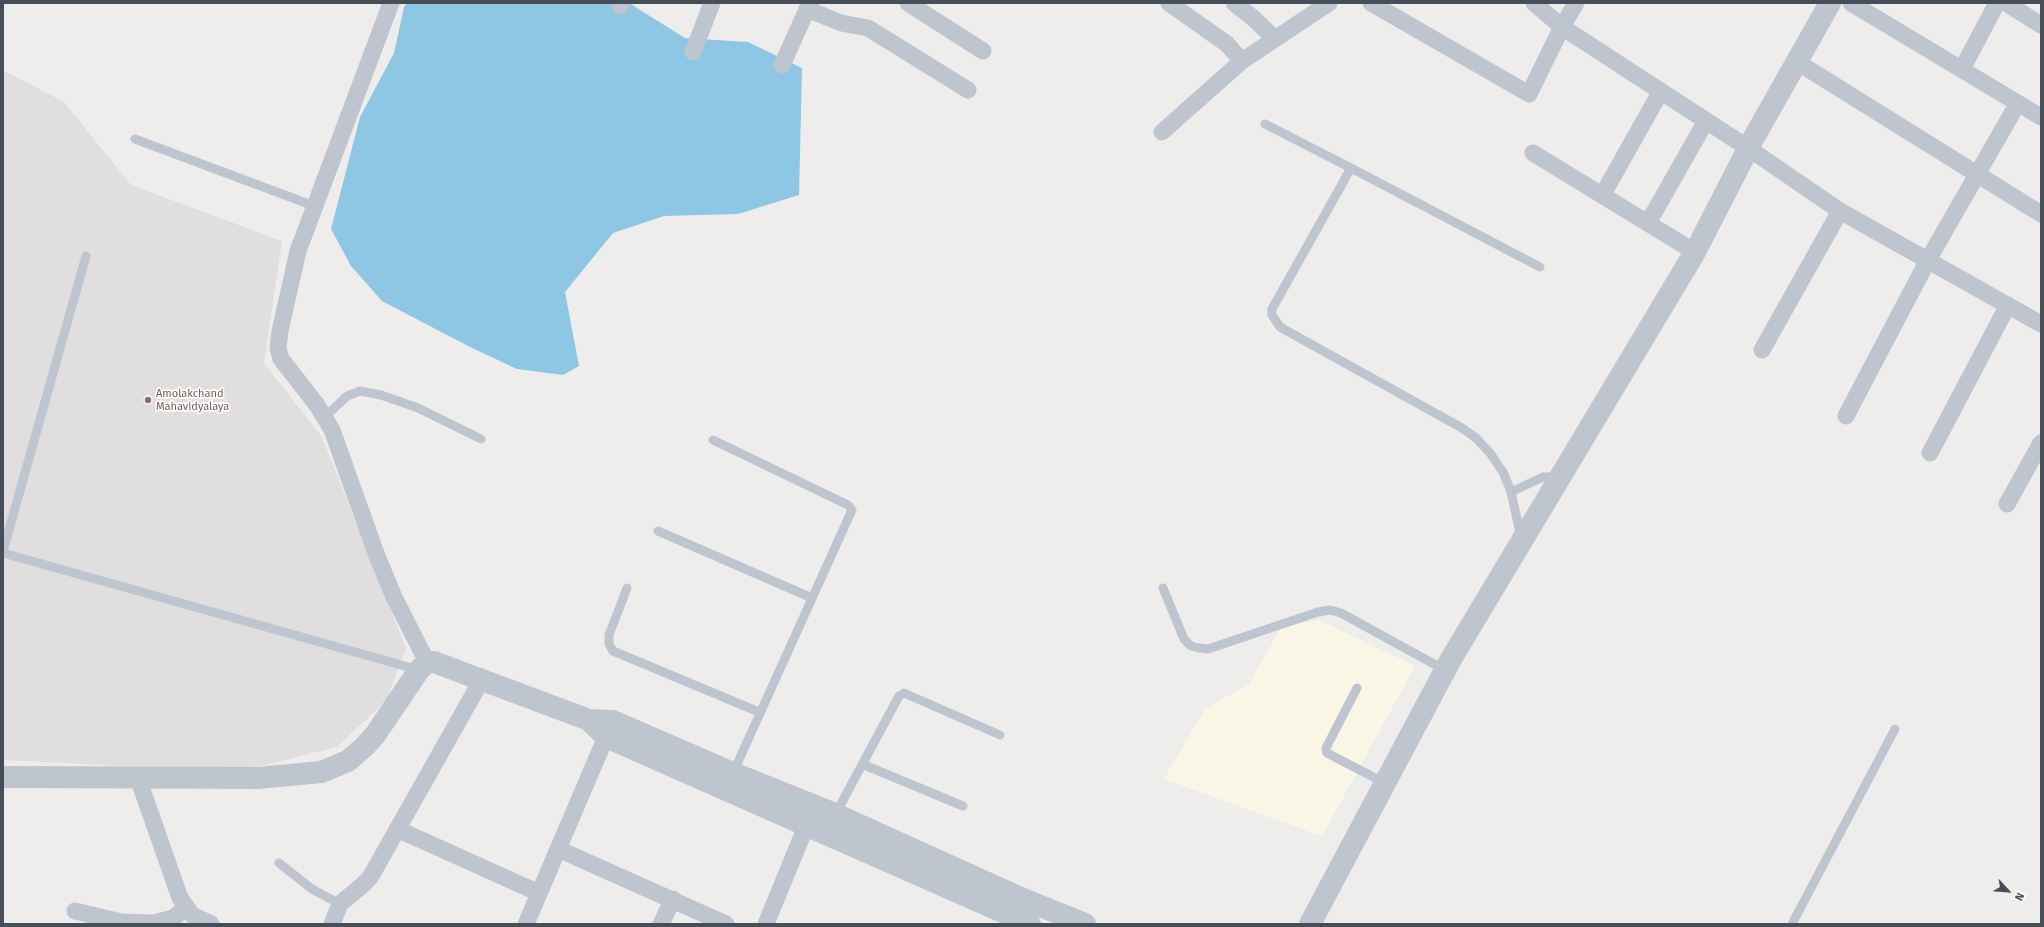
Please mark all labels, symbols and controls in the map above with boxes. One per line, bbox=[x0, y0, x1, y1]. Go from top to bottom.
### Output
place label: Amolakchand Mahavidyalaya bbox=[156, 387, 229, 413]
marker: Amolakchand Mahavidyalaya bbox=[143, 395, 153, 405]
north arrow bbox=[1988, 871, 2028, 911]
text: N bbox=[2012, 890, 2027, 903]

